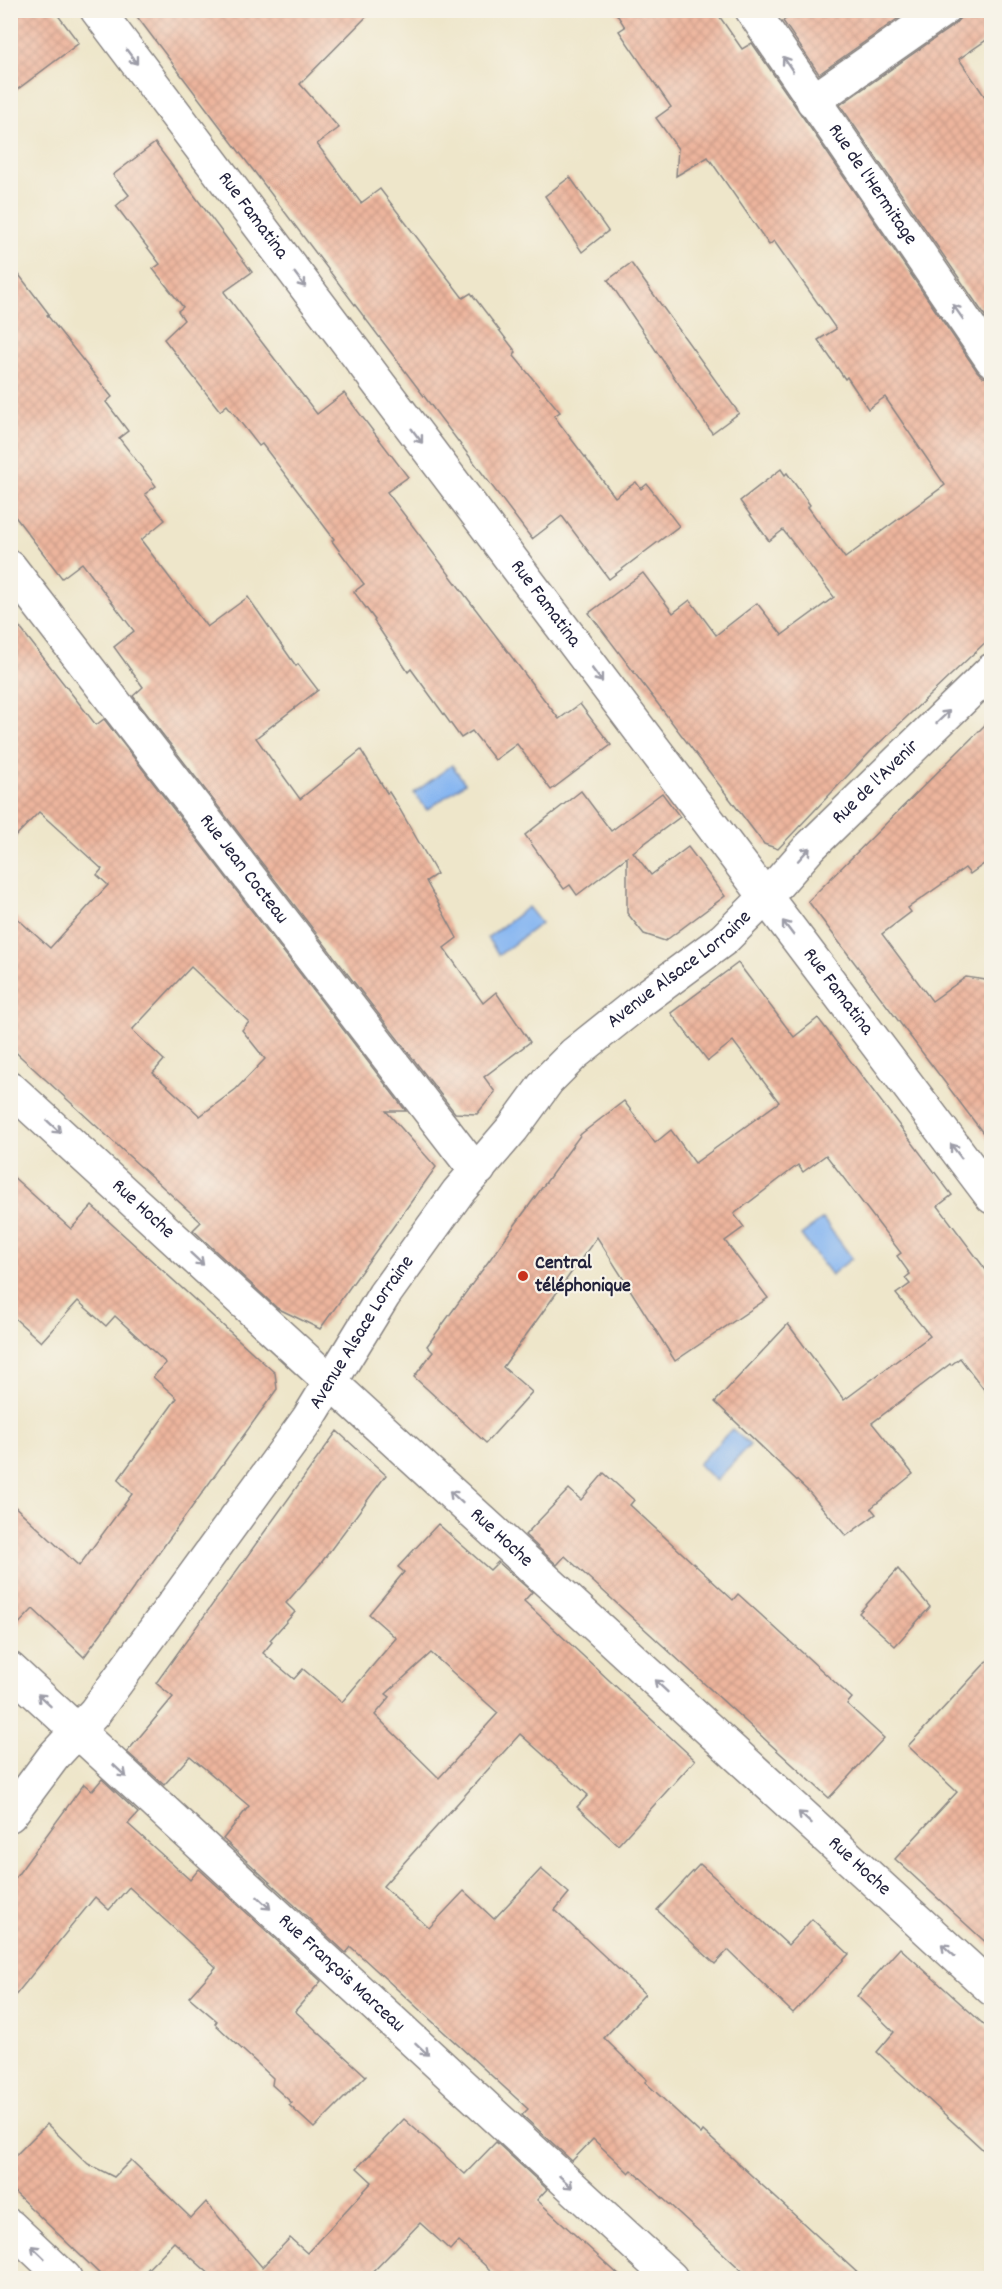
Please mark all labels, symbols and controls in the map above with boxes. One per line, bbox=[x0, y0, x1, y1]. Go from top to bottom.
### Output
one-way arrow bbox=[125, 49, 138, 65]
one-way arrow bbox=[782, 57, 794, 73]
street label: Rue de l'Hermitage bbox=[820, 119, 924, 251]
street label: Rue Famatina bbox=[210, 166, 295, 266]
one-way arrow bbox=[293, 272, 306, 288]
one-way arrow bbox=[952, 304, 964, 320]
one-way arrow bbox=[411, 427, 423, 443]
street label: Rue Famatina bbox=[503, 555, 587, 654]
one-way arrow bbox=[591, 667, 604, 683]
one-way arrow bbox=[936, 710, 951, 725]
street label: Rue de l'Avenir bbox=[826, 733, 926, 832]
street label: Rue Jean Cocteau bbox=[192, 809, 295, 930]
one-way arrow bbox=[797, 847, 811, 862]
street label: Avenue Alsace Lorraine bbox=[602, 904, 759, 1036]
one-way arrow bbox=[782, 921, 794, 937]
street label: Rue Famatina bbox=[795, 943, 880, 1042]
one-way arrow bbox=[46, 1120, 61, 1134]
one-way arrow bbox=[950, 1143, 963, 1159]
street label: Rue Hoche bbox=[105, 1173, 181, 1246]
street label: Avenue Alsace Lorraine bbox=[303, 1250, 422, 1415]
place label: Central téléphonique bbox=[535, 1250, 631, 1301]
one-way arrow bbox=[190, 1252, 205, 1266]
marker: Central téléphonique bbox=[516, 1269, 530, 1283]
one-way arrow bbox=[449, 1490, 464, 1504]
street label: Rue Hoche bbox=[463, 1502, 539, 1575]
one-way arrow bbox=[654, 1678, 669, 1693]
one-way arrow bbox=[37, 1693, 52, 1707]
one-way arrow bbox=[113, 1764, 128, 1778]
one-way arrow bbox=[798, 1811, 813, 1825]
street label: Rue Hoche bbox=[821, 1830, 897, 1903]
one-way arrow bbox=[256, 1896, 271, 1910]
street label: Rue François Marceau bbox=[271, 1908, 411, 2040]
one-way arrow bbox=[941, 1942, 956, 1957]
one-way arrow bbox=[415, 2042, 430, 2057]
one-way arrow bbox=[558, 2175, 573, 2189]
one-way arrow bbox=[30, 2245, 45, 2260]

